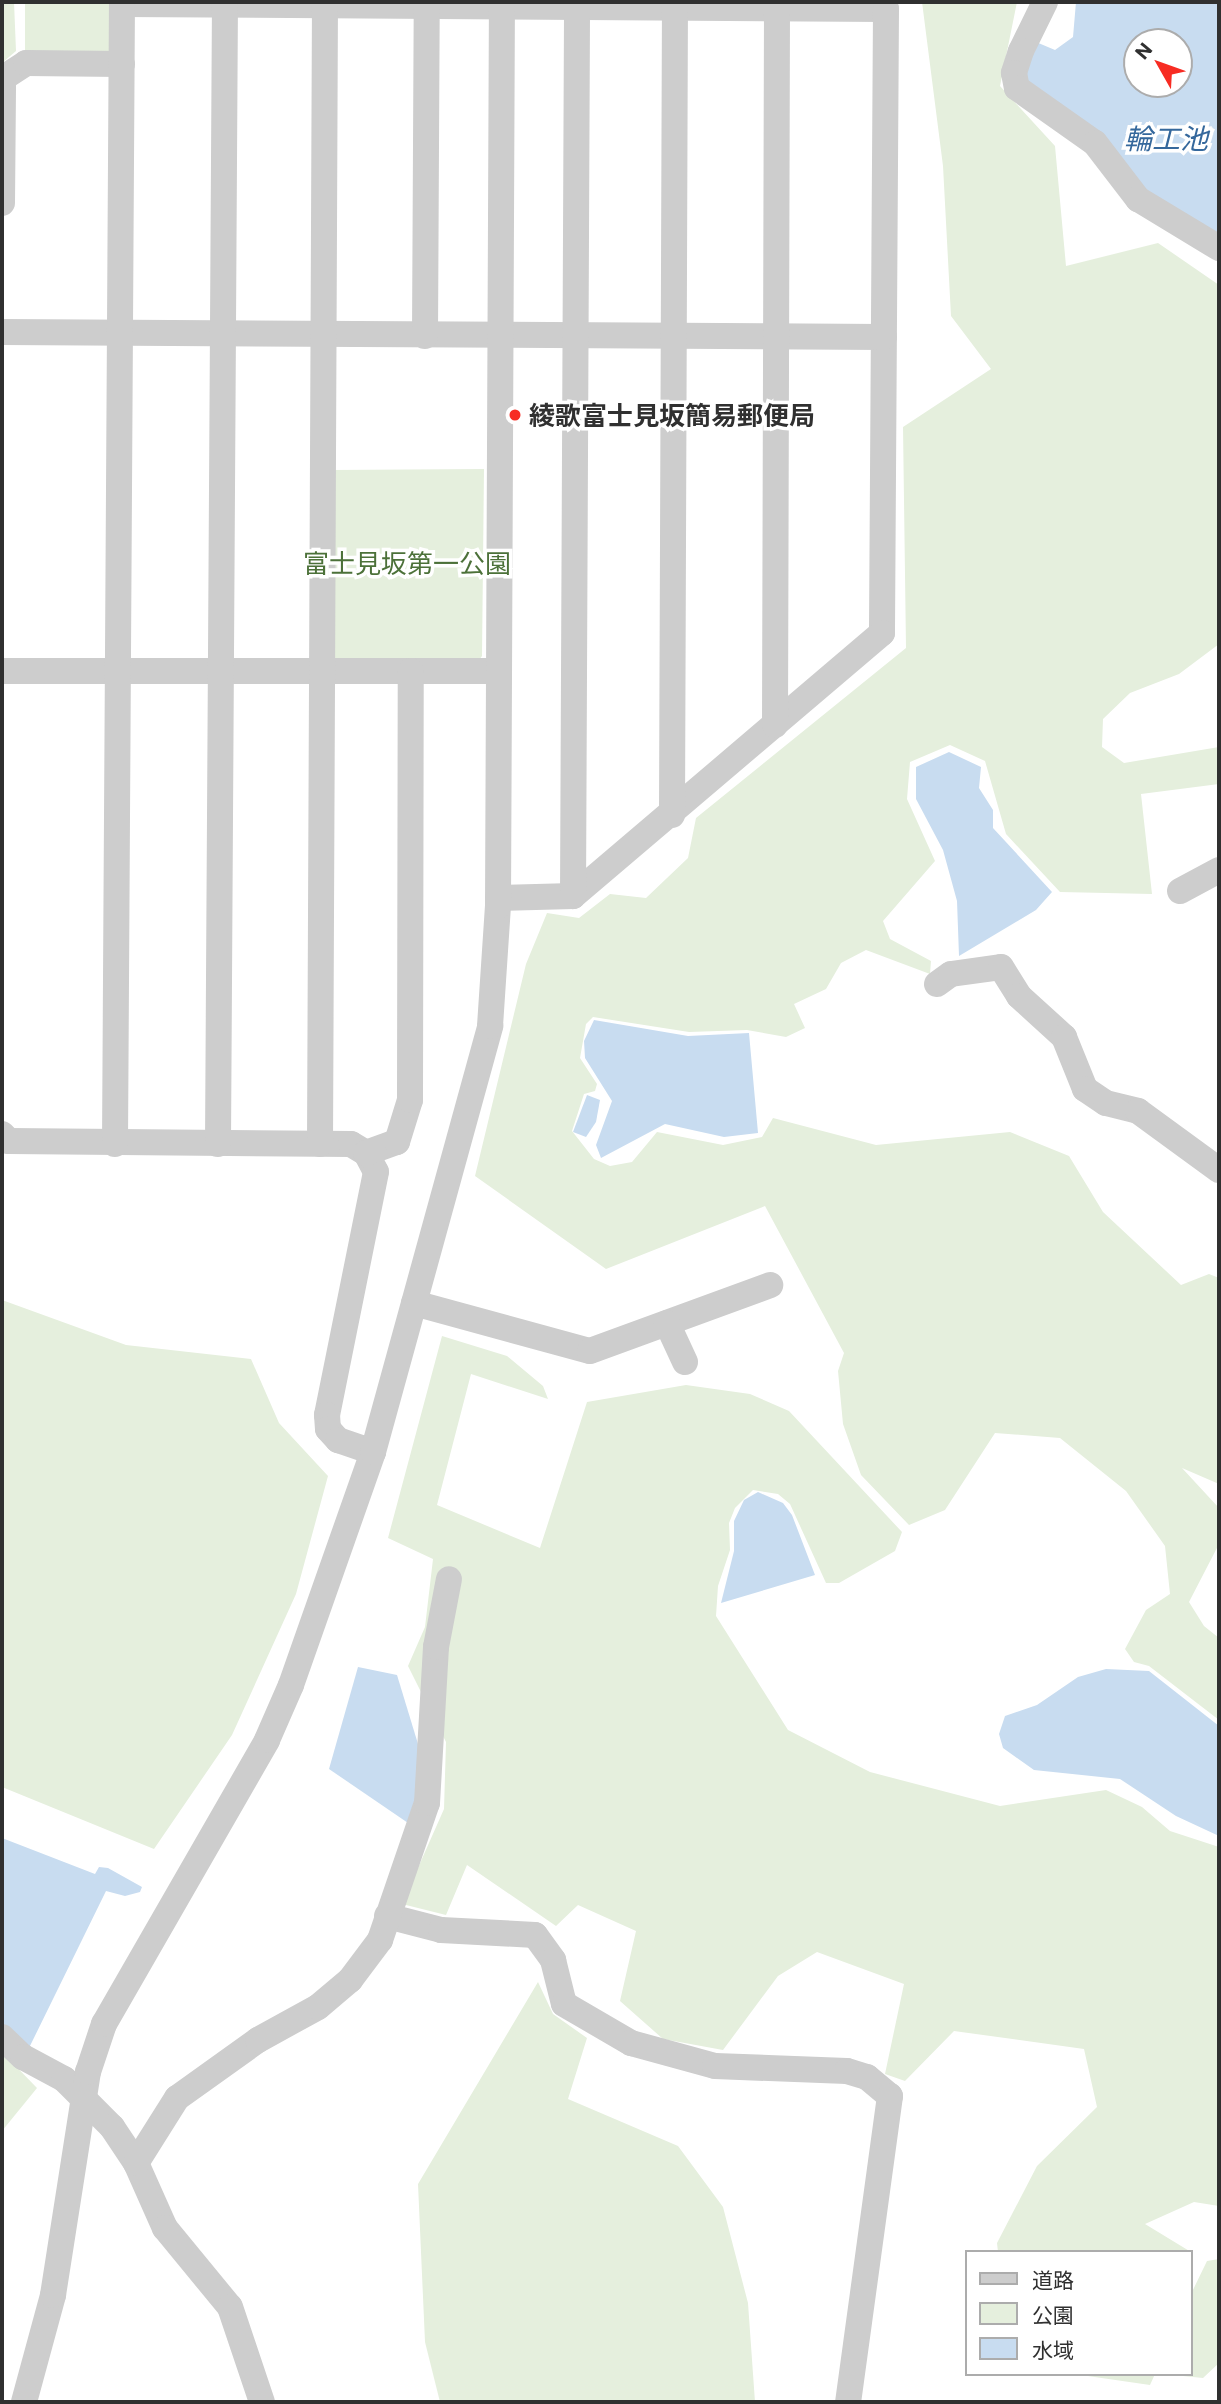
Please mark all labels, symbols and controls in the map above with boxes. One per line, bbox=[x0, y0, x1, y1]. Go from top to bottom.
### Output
north arrow bbox=[1123, 28, 1193, 98]
text: N bbox=[1130, 38, 1156, 63]
water label: 輪工池 bbox=[1124, 121, 1208, 155]
place label: 綾歌富士見坂簡易郵便局 bbox=[529, 399, 815, 431]
marker: 綾歌富士見坂簡易郵便局 bbox=[507, 407, 523, 423]
park label: 富士見坂第一公園 bbox=[303, 547, 511, 579]
legend bbox=[965, 2250, 1193, 2376]
text: 道路 bbox=[1032, 2267, 1074, 2292]
text: 公園 bbox=[1032, 2302, 1074, 2327]
text: 水域 bbox=[1032, 2337, 1074, 2362]

